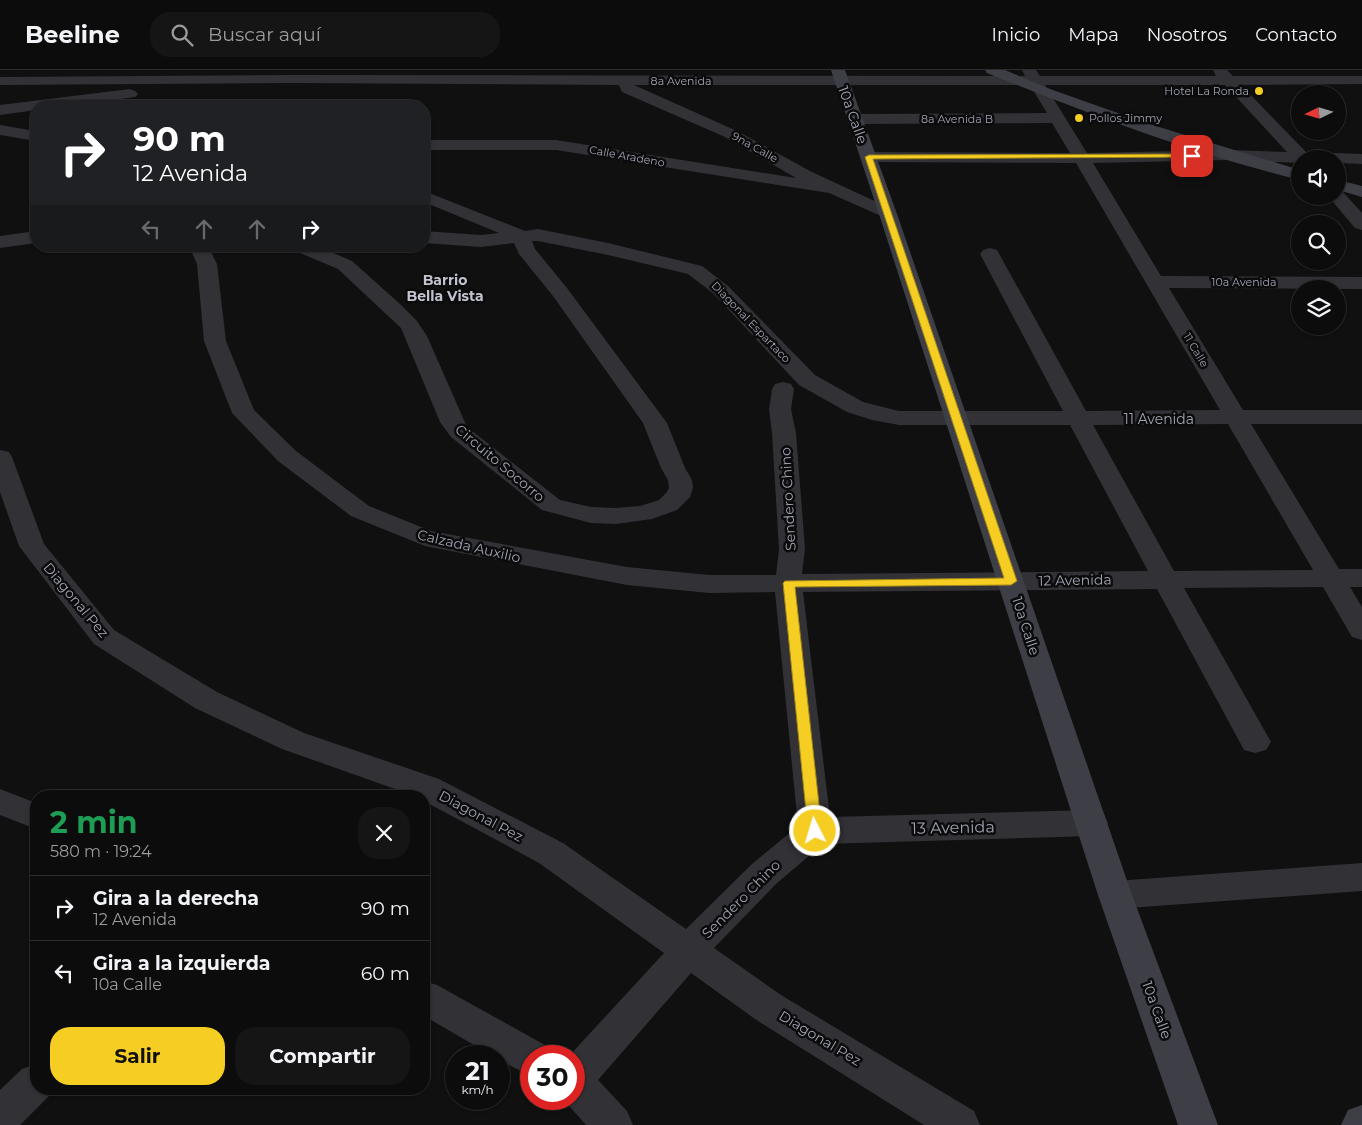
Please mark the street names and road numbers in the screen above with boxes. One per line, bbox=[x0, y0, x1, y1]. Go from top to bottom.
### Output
street label: 8a Avenida bbox=[651, 74, 711, 88]
street label: 10a Calle bbox=[834, 84, 872, 146]
street label: 8a Avenida B bbox=[921, 112, 993, 126]
street label: 9na Calle bbox=[730, 129, 781, 165]
street label: Calle Aradeno bbox=[588, 142, 666, 170]
street label: 10a Avenida bbox=[1211, 275, 1277, 289]
street label: Diagonal Espartaco bbox=[709, 278, 793, 366]
street label: 11 Calle bbox=[1180, 330, 1212, 370]
street label: 11 Avenida bbox=[1124, 410, 1194, 428]
street label: Circuito Socorro bbox=[451, 420, 549, 506]
street label: Sendero Chino bbox=[776, 447, 800, 551]
street label: Calzada Auxilio bbox=[416, 525, 523, 567]
street label: Diagonal Pez bbox=[39, 559, 113, 641]
street label: 12 Avenida bbox=[1038, 570, 1112, 590]
street label: 10a Calle bbox=[1008, 595, 1044, 657]
street label: Diagonal Pez bbox=[436, 786, 526, 846]
street label: 13 Avenida bbox=[911, 817, 995, 838]
street label: Sendero Chino bbox=[698, 856, 784, 942]
street label: 10a Calle bbox=[1138, 979, 1176, 1041]
street label: Diagonal Pez bbox=[776, 1006, 864, 1070]

